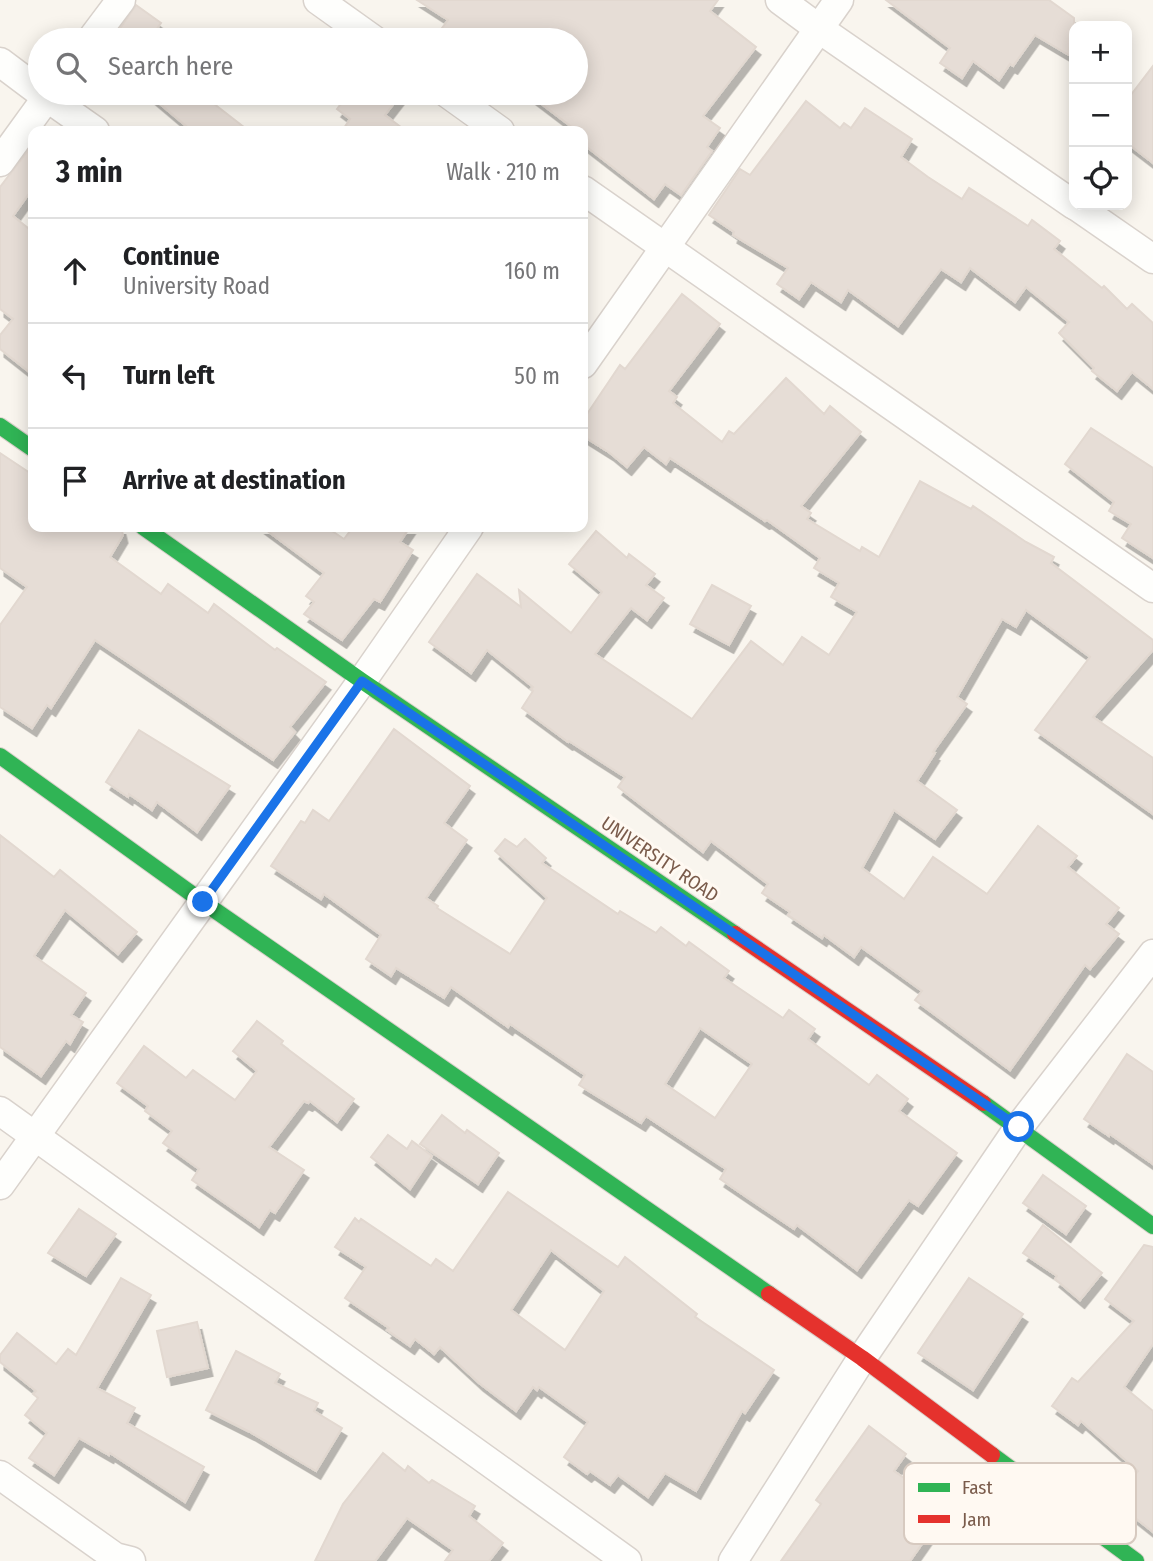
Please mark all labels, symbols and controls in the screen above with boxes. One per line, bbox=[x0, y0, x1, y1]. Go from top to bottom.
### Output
map controls bbox=[1069, 21, 1132, 210]
button: + bbox=[1069, 21, 1132, 84]
search box bbox=[28, 28, 588, 105]
icon: search bbox=[52, 48, 90, 86]
text: Search here bbox=[108, 51, 233, 82]
button: − bbox=[1069, 84, 1132, 147]
button: locate bbox=[1069, 147, 1132, 210]
text: 3 min bbox=[56, 154, 123, 190]
text: Walk · 210 m bbox=[446, 158, 560, 186]
text: Continue bbox=[123, 241, 220, 272]
icon: ahead bbox=[56, 252, 94, 290]
text: 160 m bbox=[505, 257, 560, 285]
text: University Road bbox=[123, 272, 270, 300]
icon: left bbox=[56, 357, 94, 395]
text: Turn left bbox=[123, 360, 215, 391]
text: 50 m bbox=[514, 362, 560, 390]
icon: arrive bbox=[56, 462, 94, 500]
text: Arrive at destination bbox=[123, 465, 346, 496]
street label: UNIVERSITY ROAD bbox=[597, 811, 723, 907]
route end bbox=[187, 886, 218, 917]
route start bbox=[1003, 1111, 1034, 1142]
legend bbox=[904, 1463, 1136, 1544]
text: Fast bbox=[962, 1476, 993, 1499]
text: Jam bbox=[962, 1508, 991, 1531]

